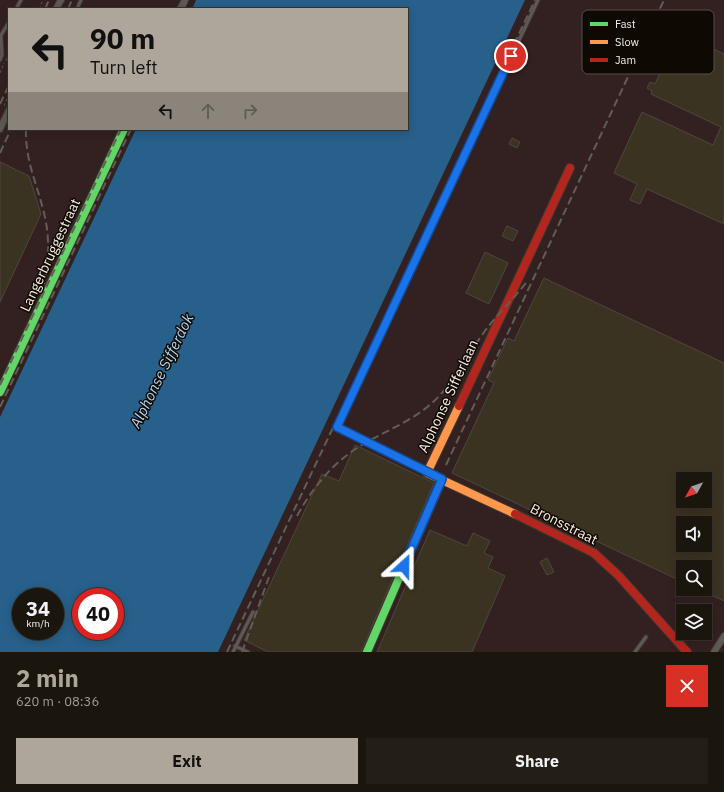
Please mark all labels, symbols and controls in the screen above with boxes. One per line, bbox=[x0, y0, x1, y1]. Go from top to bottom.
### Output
legend bbox=[582, 10, 714, 74]
text: Fast bbox=[615, 17, 636, 31]
text: 90 m bbox=[90, 20, 155, 57]
icon: left bbox=[24, 24, 76, 76]
text: Slow bbox=[615, 35, 639, 49]
pin bbox=[494, 39, 528, 73]
icon: arrive bbox=[500, 45, 522, 67]
text: Jam bbox=[615, 53, 636, 67]
text: Turn left bbox=[90, 56, 158, 79]
icon: left bbox=[155, 100, 177, 122]
icon: ahead bbox=[197, 100, 219, 122]
icon: right bbox=[239, 100, 261, 122]
street label: Langerbruggestraat bbox=[16, 195, 84, 314]
water label: Alphonse Sifferdok bbox=[125, 310, 198, 432]
street label: Alphonse Sifferlaan bbox=[414, 337, 482, 455]
north arrow bbox=[676, 472, 712, 508]
map controls bbox=[676, 472, 712, 640]
street label: Bronsstraat bbox=[527, 499, 601, 549]
button: sound bbox=[676, 516, 712, 552]
position arrow bbox=[383, 545, 425, 587]
button: search bbox=[676, 560, 712, 596]
speed limit sign: 40 bbox=[72, 588, 124, 640]
text: 34 bbox=[26, 595, 50, 622]
button: layers bbox=[676, 604, 712, 640]
text: km/h bbox=[26, 617, 50, 630]
text: 2 min bbox=[16, 662, 79, 694]
button: close bbox=[666, 665, 708, 707]
text: 620 m · 08:36 bbox=[16, 693, 99, 710]
button: Exit bbox=[16, 738, 358, 784]
button: Share bbox=[366, 738, 708, 784]

